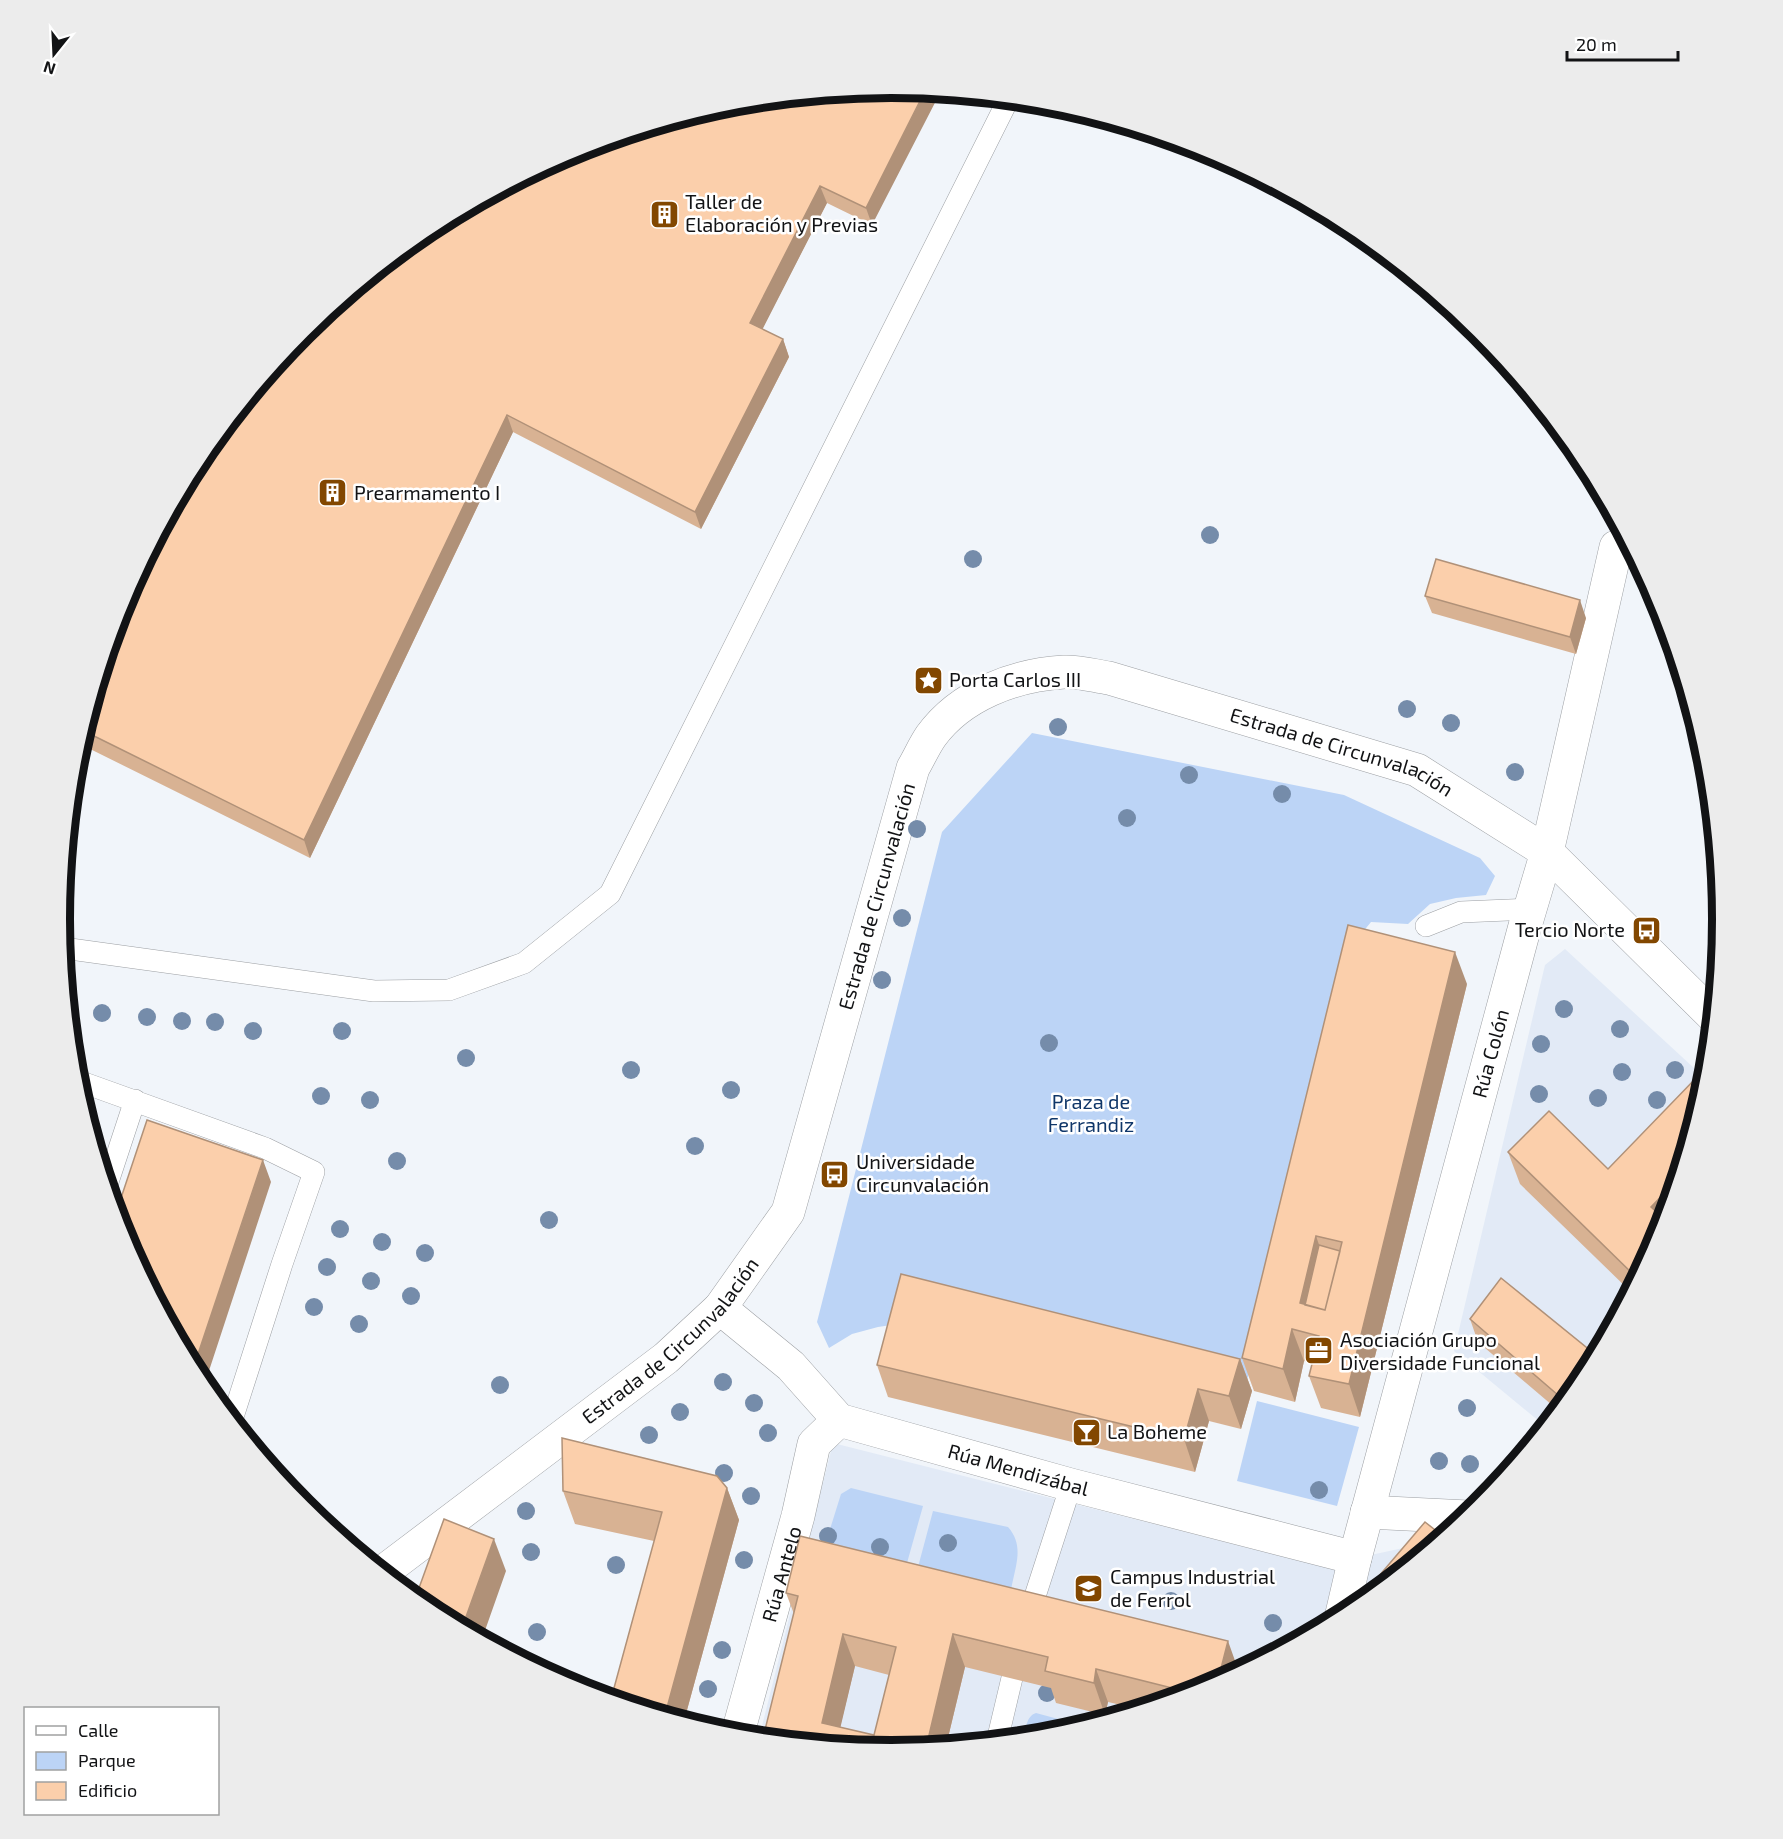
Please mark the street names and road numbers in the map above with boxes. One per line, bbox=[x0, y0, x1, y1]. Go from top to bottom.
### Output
street label: Estrada de Circunvalación bbox=[1227, 702, 1458, 801]
street label: Estrada de Circunvalación bbox=[833, 780, 919, 1012]
street label: Rúa Colón bbox=[1466, 1006, 1513, 1100]
street label: Estrada de Circunvalación bbox=[577, 1252, 763, 1428]
street label: Rúa Mendizábal bbox=[945, 1438, 1091, 1500]
street label: Rúa Antelo bbox=[756, 1523, 806, 1625]

